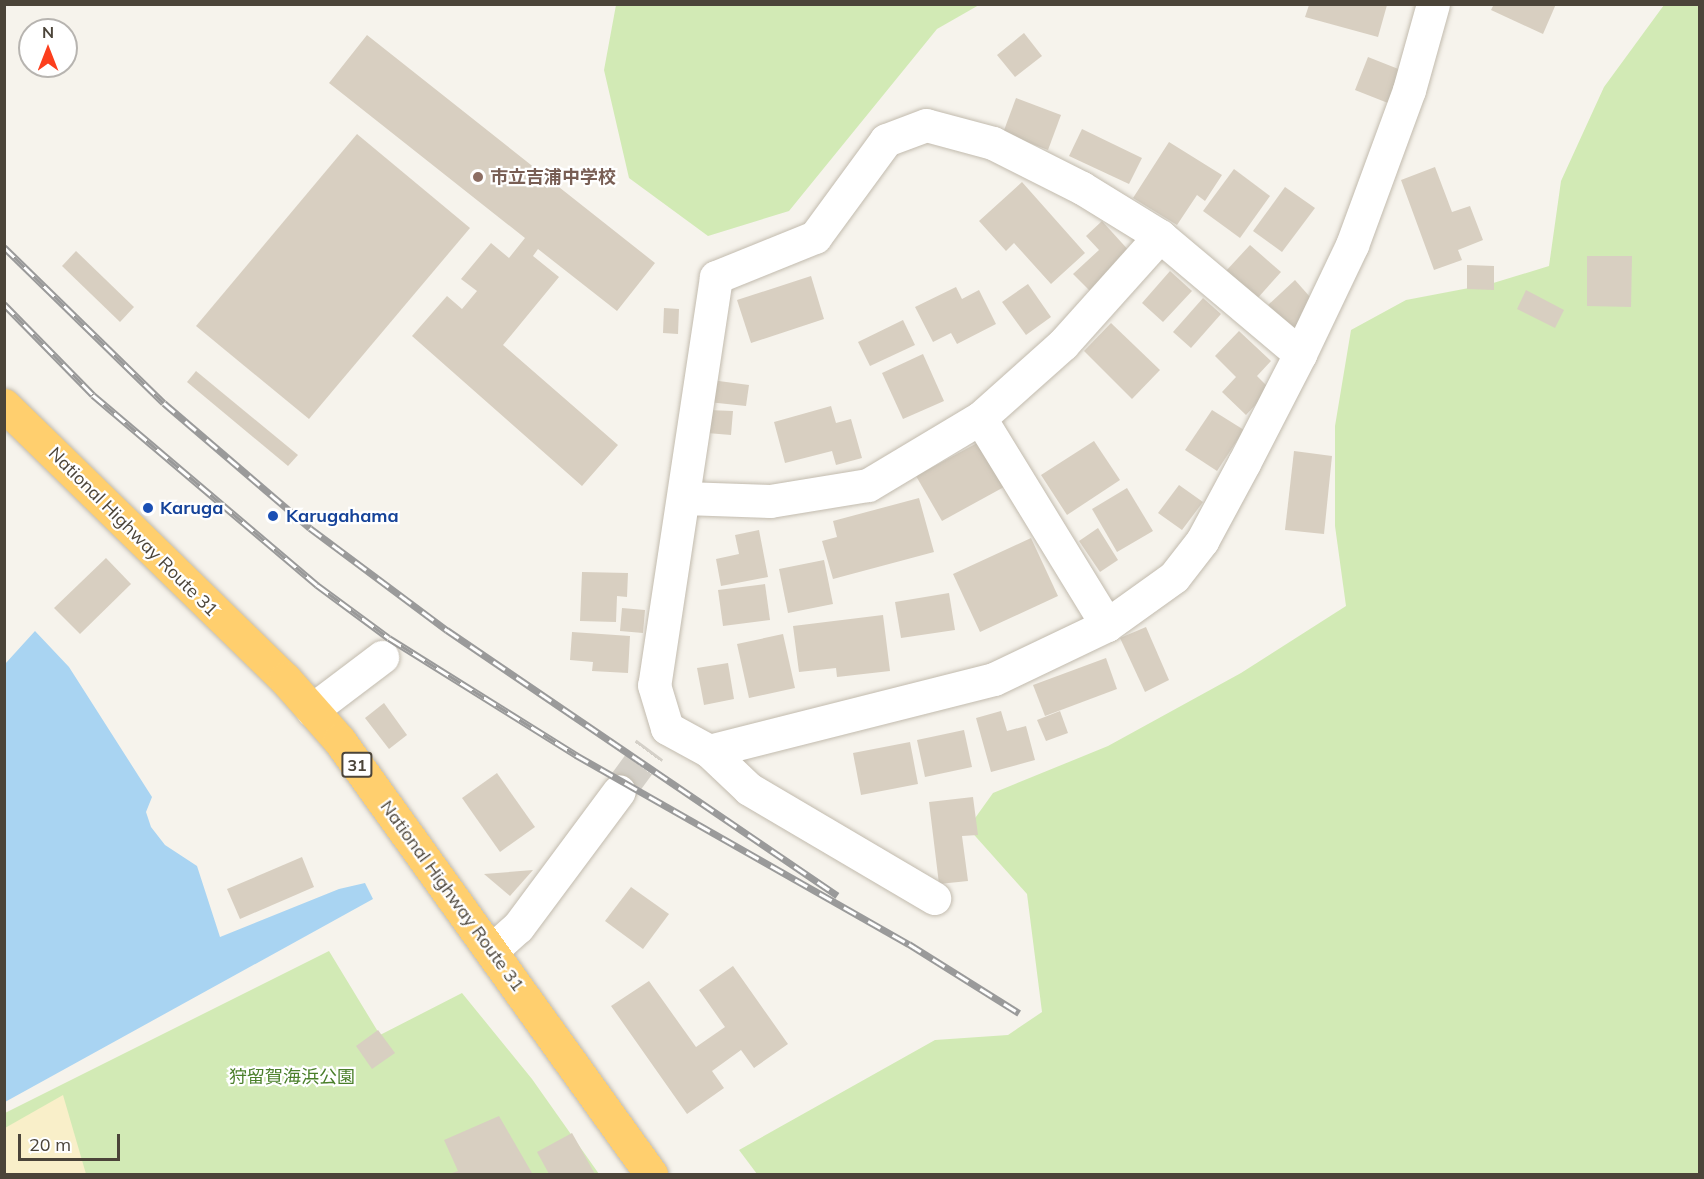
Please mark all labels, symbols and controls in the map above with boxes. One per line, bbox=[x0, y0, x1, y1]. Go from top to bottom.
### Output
north arrow bbox=[18, 18, 78, 78]
text: N bbox=[42, 22, 54, 42]
place label: 市立吉浦中学校 bbox=[490, 166, 616, 188]
marker: 市立吉浦中学校 bbox=[471, 170, 485, 184]
street label: National Highway Route 31 bbox=[44, 443, 222, 621]
place label: Karuga bbox=[160, 497, 223, 519]
marker: Karuga bbox=[141, 501, 155, 515]
place label: Karugahama bbox=[286, 505, 399, 527]
marker: Karugahama bbox=[264, 507, 282, 525]
road number: 31 bbox=[340, 752, 374, 778]
street label: National Highway Route 31 bbox=[376, 796, 528, 996]
park label: 狩留賀海浜公園 bbox=[229, 1066, 355, 1088]
scale bar bbox=[21, 1122, 123, 1160]
text: 20 m bbox=[29, 1133, 71, 1156]

